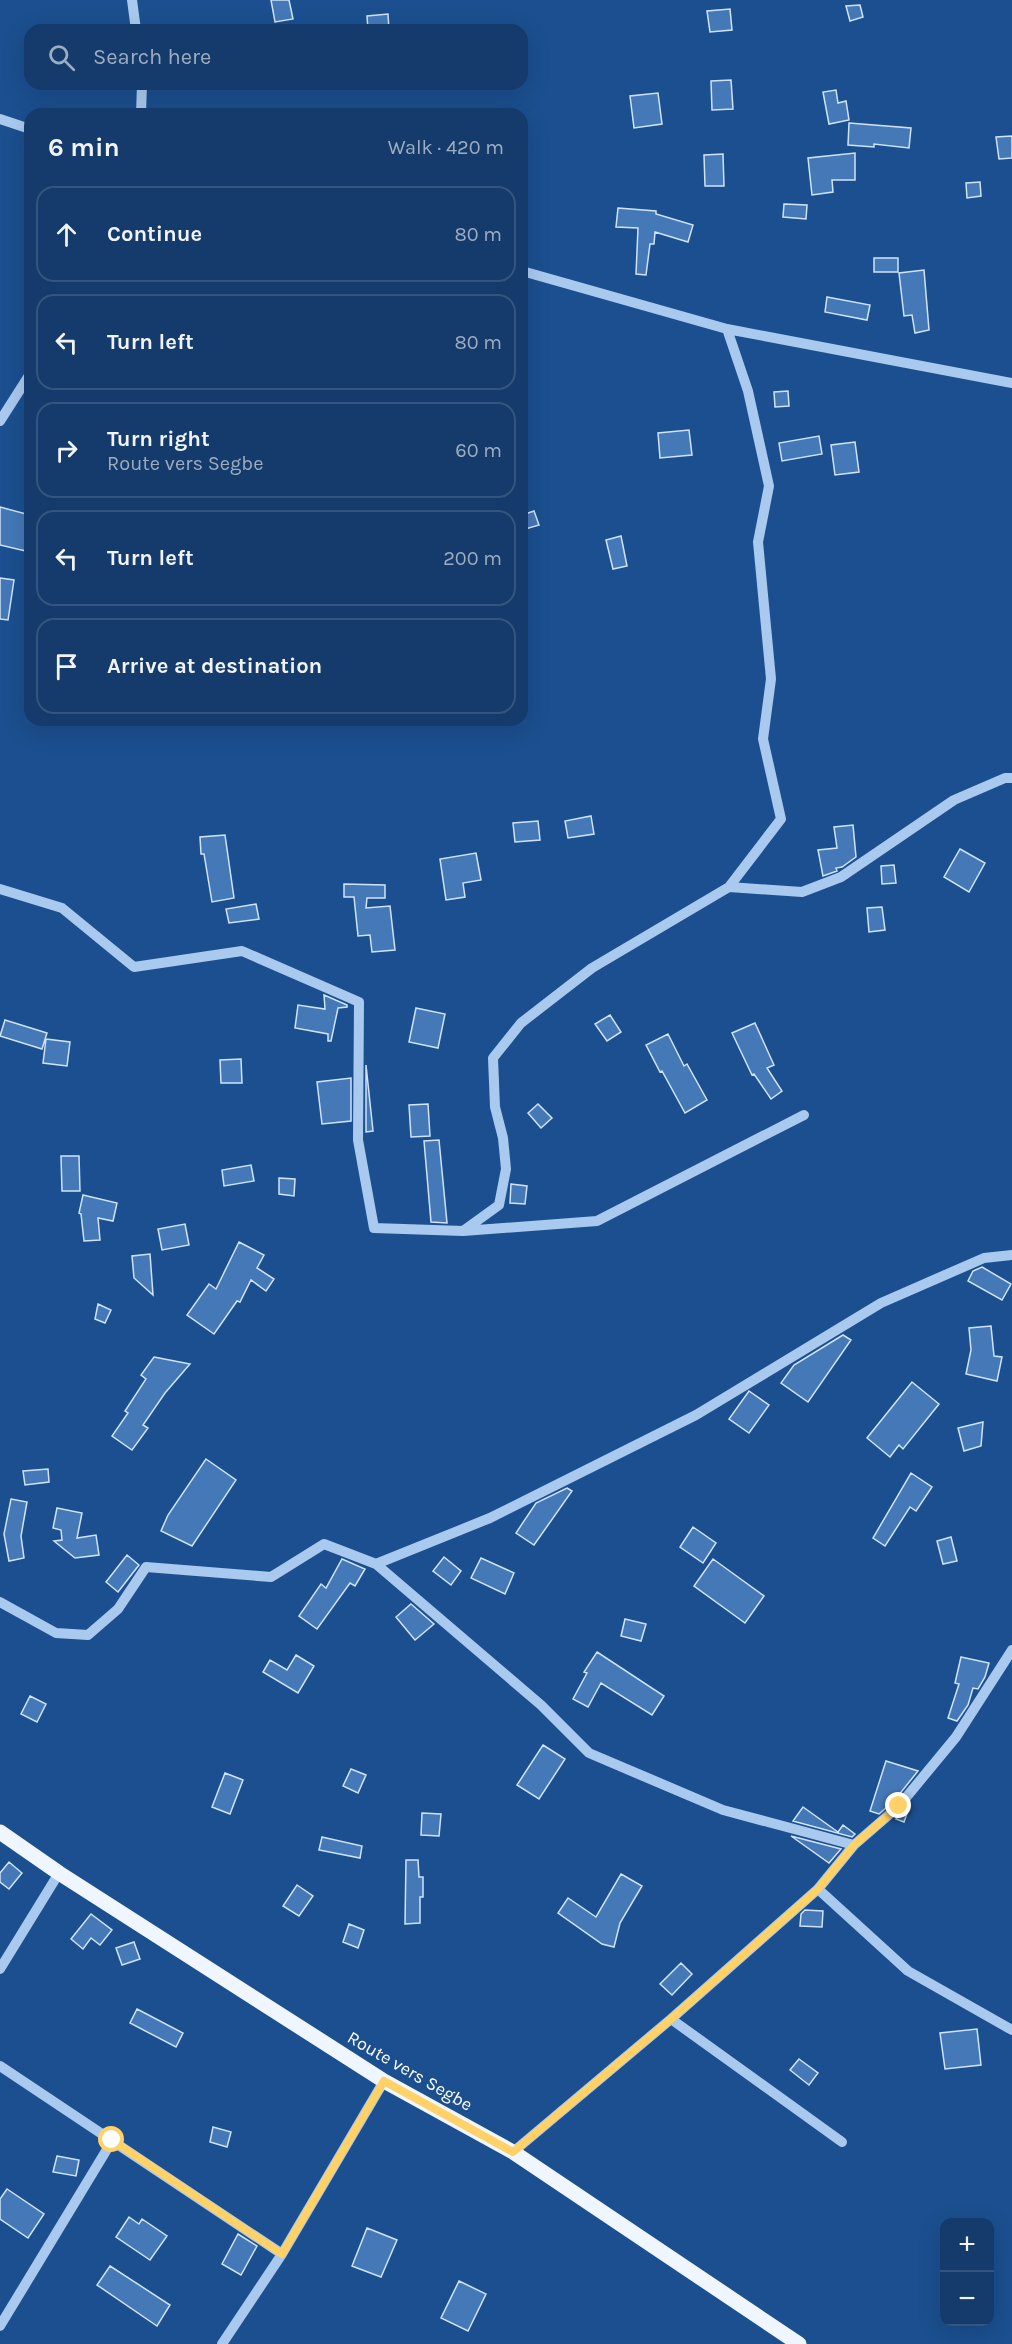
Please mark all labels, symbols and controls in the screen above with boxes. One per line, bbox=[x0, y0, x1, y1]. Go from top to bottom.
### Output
search box bbox=[24, 24, 528, 90]
icon: search bbox=[45, 41, 78, 74]
text: Search here bbox=[93, 44, 211, 70]
text: 6 min bbox=[48, 132, 120, 163]
text: Walk · 420 m bbox=[388, 136, 504, 159]
icon: ahead bbox=[50, 218, 83, 251]
text: Continue bbox=[107, 221, 202, 247]
text: 80 m bbox=[454, 223, 502, 246]
icon: left bbox=[50, 326, 83, 359]
text: Turn left bbox=[107, 329, 194, 355]
text: 80 m bbox=[454, 331, 502, 354]
text: Turn right bbox=[107, 426, 210, 452]
icon: right bbox=[50, 434, 83, 467]
text: 60 m bbox=[455, 439, 502, 462]
text: Route vers Segbe bbox=[107, 452, 263, 475]
icon: left bbox=[50, 542, 83, 575]
text: Turn left bbox=[107, 545, 194, 571]
text: 200 m bbox=[443, 547, 502, 570]
icon: arrive bbox=[50, 650, 83, 683]
text: Arrive at destination bbox=[107, 653, 322, 679]
route end bbox=[885, 1792, 911, 1818]
street label: Route vers Segbe bbox=[344, 2026, 476, 2116]
route start bbox=[98, 2126, 124, 2152]
map controls bbox=[940, 2218, 994, 2326]
button: + bbox=[940, 2218, 994, 2272]
button: − bbox=[940, 2272, 994, 2326]

